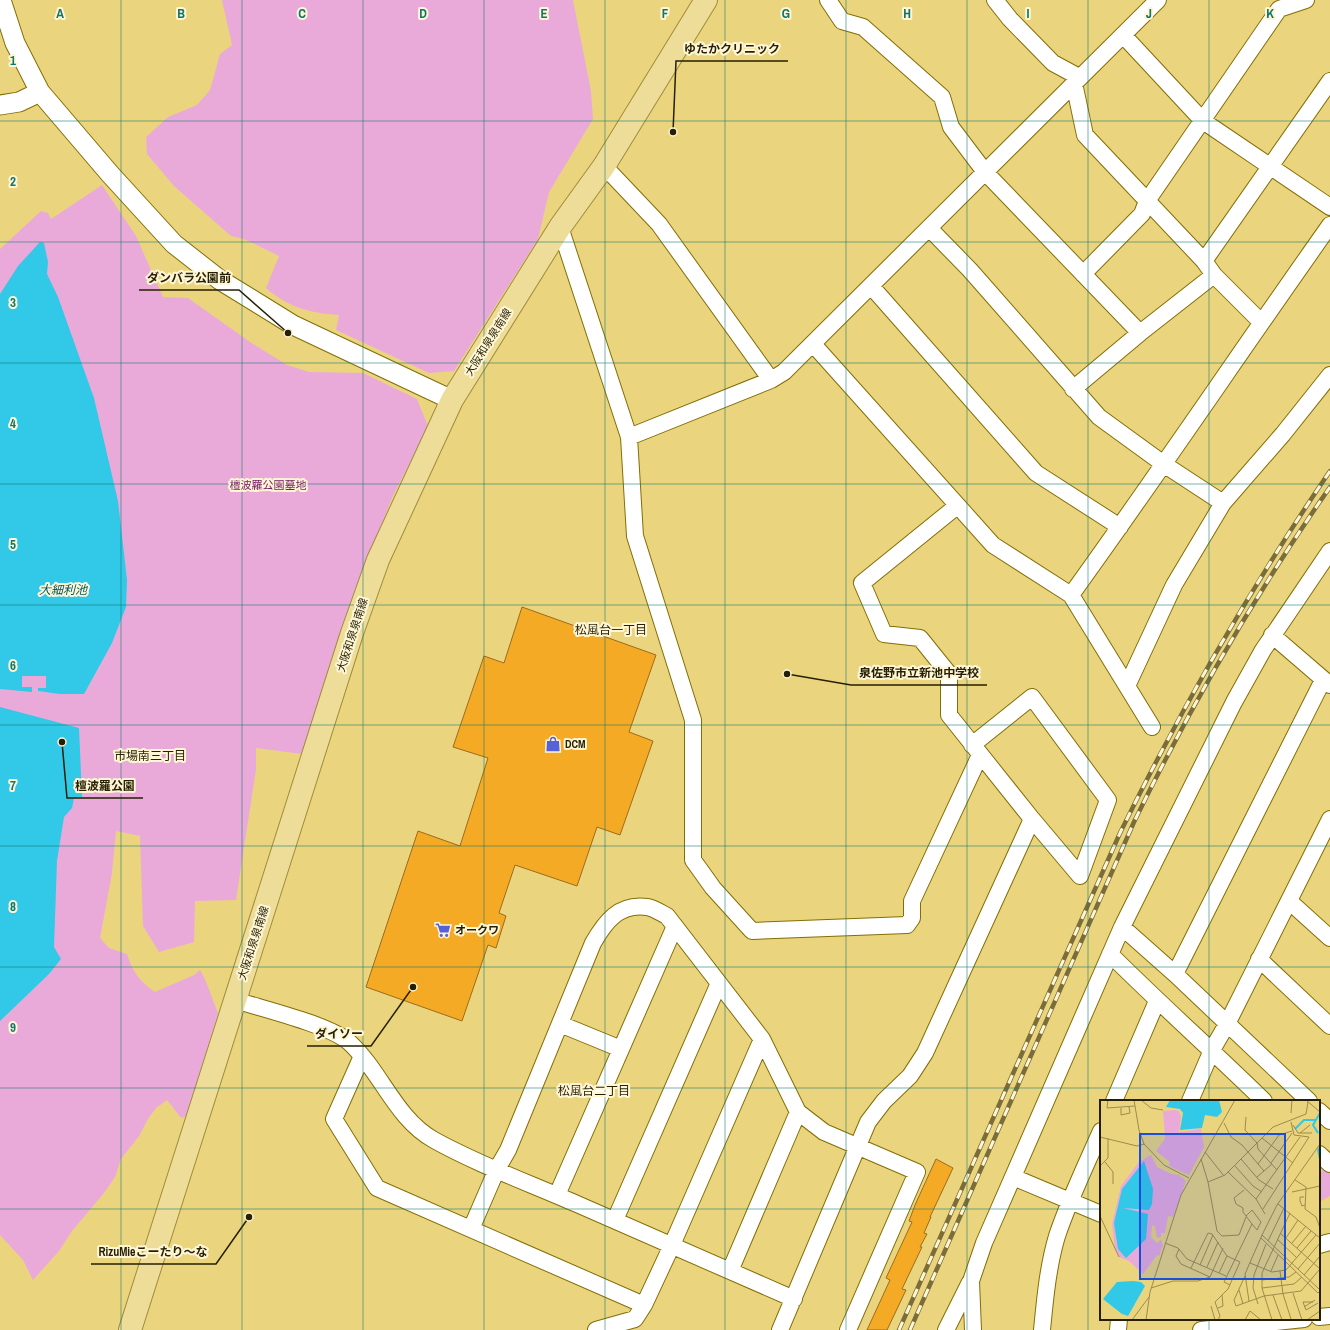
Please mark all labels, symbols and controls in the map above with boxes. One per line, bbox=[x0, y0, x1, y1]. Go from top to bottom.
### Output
text: A bbox=[56, 5, 64, 22]
text: B bbox=[177, 5, 185, 22]
text: C bbox=[298, 5, 306, 22]
text: D bbox=[419, 5, 427, 22]
text: E bbox=[540, 5, 548, 22]
text: F bbox=[662, 5, 669, 22]
text: G bbox=[782, 5, 790, 22]
text: H bbox=[903, 5, 911, 22]
text: I bbox=[1027, 5, 1030, 22]
text: J bbox=[1146, 5, 1152, 22]
text: K bbox=[1266, 5, 1274, 22]
callout: ゆたかクリニック bbox=[676, 37, 788, 61]
text: ゆたかクリニック bbox=[684, 41, 780, 57]
text: 1 bbox=[10, 52, 16, 69]
text: 2 bbox=[10, 173, 16, 190]
callout: ダンバラ公園前 bbox=[139, 266, 239, 290]
text: ダンバラ公園前 bbox=[147, 270, 231, 286]
text: 3 bbox=[10, 294, 16, 311]
street label: 大阪和泉泉南線 bbox=[462, 306, 514, 378]
text: 4 bbox=[10, 415, 16, 432]
park label: 檀波羅公園墓地 bbox=[230, 478, 307, 492]
text: 5 bbox=[10, 536, 16, 553]
water label: 大細利池 bbox=[39, 582, 88, 598]
street label: 大阪和泉泉南線 bbox=[333, 596, 371, 674]
district label: 松風台一丁目 bbox=[575, 622, 647, 638]
text: 6 bbox=[10, 657, 16, 674]
callout: 泉佐野市立新池中学校 bbox=[851, 661, 987, 685]
text: 泉佐野市立新池中学校 bbox=[859, 665, 979, 681]
shop icon: DCM bbox=[544, 735, 562, 753]
place label: DCM bbox=[565, 737, 586, 751]
district label: 市場南三丁目 bbox=[114, 748, 186, 764]
callout: 檀波羅公園 bbox=[67, 774, 143, 798]
text: 7 bbox=[10, 777, 16, 794]
text: 檀波羅公園 bbox=[75, 778, 135, 794]
text: 8 bbox=[10, 898, 16, 915]
street label: 大阪和泉泉南線 bbox=[234, 904, 272, 982]
supermarket icon: オークワ bbox=[434, 921, 452, 939]
place label: オークワ bbox=[455, 923, 499, 937]
text: 9 bbox=[10, 1019, 16, 1036]
callout: ダイソー bbox=[307, 1022, 371, 1046]
text: ダイソー bbox=[315, 1026, 363, 1042]
district label: 松風台二丁目 bbox=[558, 1083, 630, 1099]
inset map bbox=[1100, 1100, 1320, 1320]
callout: RizuMieこーたり～な bbox=[91, 1240, 216, 1264]
text: RizuMieこーたり～な bbox=[98, 1244, 208, 1260]

